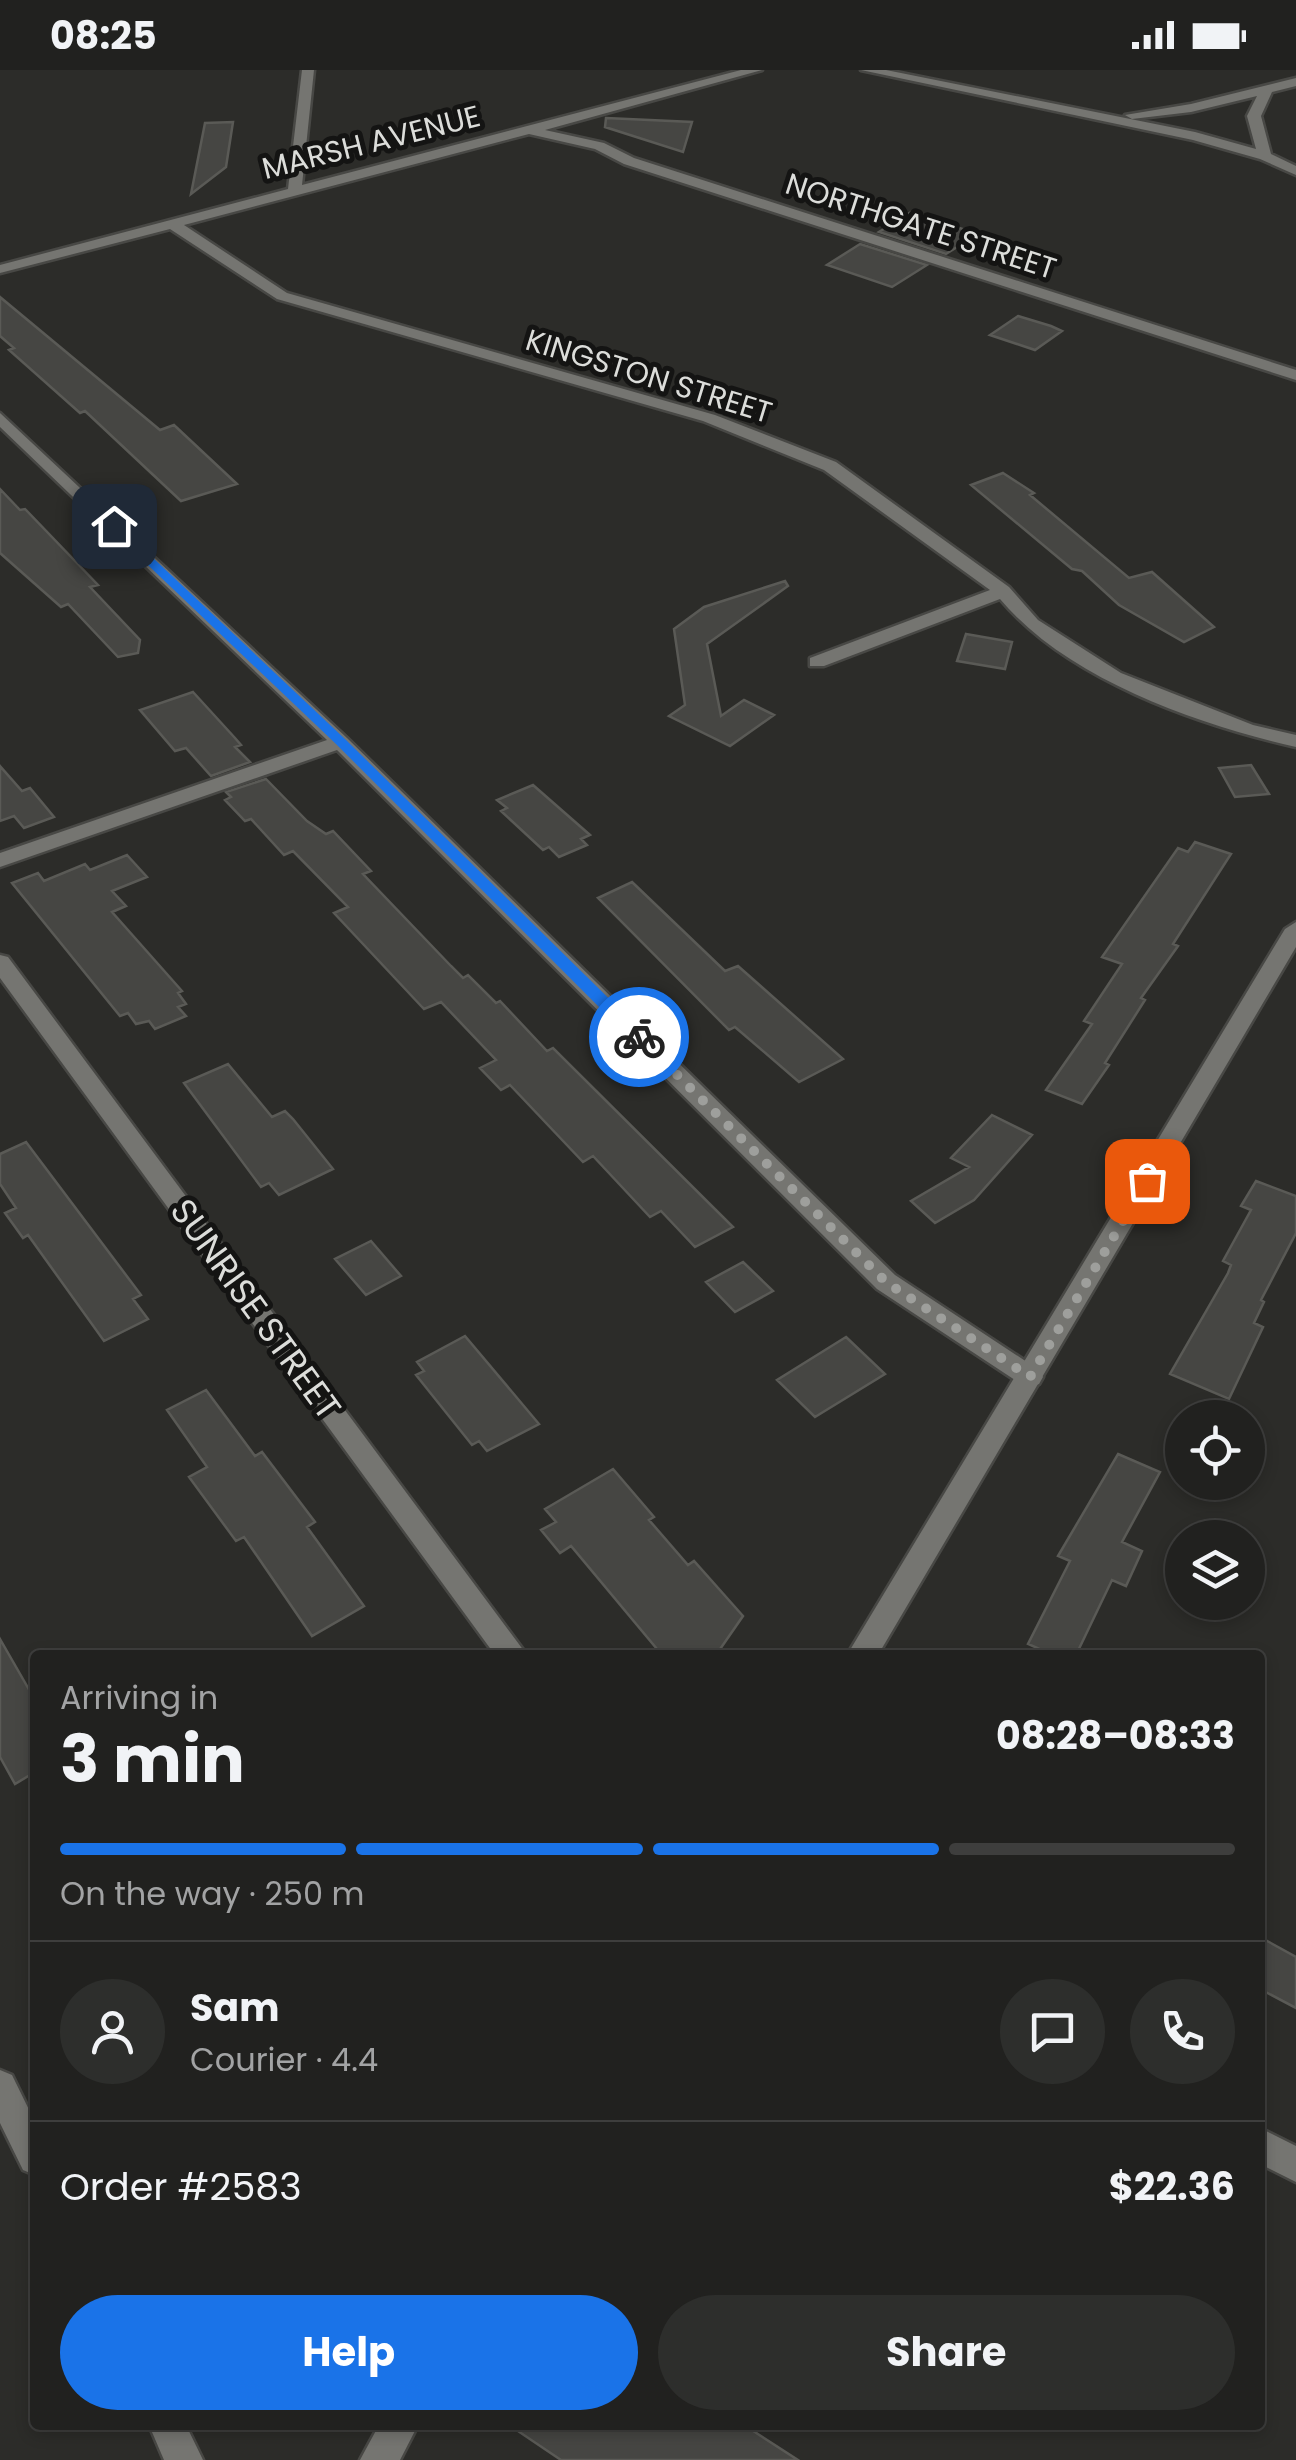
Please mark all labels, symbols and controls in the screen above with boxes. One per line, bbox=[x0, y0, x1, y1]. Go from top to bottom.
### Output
text: 08:25 bbox=[50, 9, 157, 62]
street label: MARSH AVENUE bbox=[257, 94, 485, 190]
street label: NORTHGATE STREET bbox=[780, 162, 1062, 290]
street label: KINGSTON STREET bbox=[521, 318, 777, 434]
pin bbox=[72, 484, 157, 569]
icon: home bbox=[87, 499, 142, 554]
courier bbox=[589, 987, 689, 1087]
icon: bike bbox=[612, 1010, 667, 1065]
pin bbox=[1105, 1139, 1190, 1224]
icon: bag bbox=[1120, 1154, 1175, 1209]
street label: SUNRISE STREET bbox=[159, 1189, 353, 1429]
map controls bbox=[1165, 1400, 1265, 1620]
button: locate bbox=[1165, 1400, 1265, 1500]
button: layers bbox=[1165, 1520, 1265, 1620]
text: Arriving in bbox=[60, 1675, 218, 1720]
text: 08:28–08:33 bbox=[996, 1709, 1235, 1762]
text: 3 min bbox=[60, 1714, 245, 1805]
text: On the way · 250 m bbox=[60, 1871, 365, 1916]
button: person bbox=[60, 1979, 165, 2084]
button: chat bbox=[1000, 1979, 1105, 2084]
button: phone bbox=[1130, 1979, 1235, 2084]
text: Sam bbox=[190, 1981, 279, 2034]
text: Courier · 4.4 bbox=[190, 2037, 378, 2082]
text: Order #2583 bbox=[60, 2160, 302, 2213]
text: $22.36 bbox=[1109, 2160, 1235, 2213]
button: Help bbox=[60, 2295, 638, 2410]
button: Share bbox=[658, 2295, 1235, 2410]

